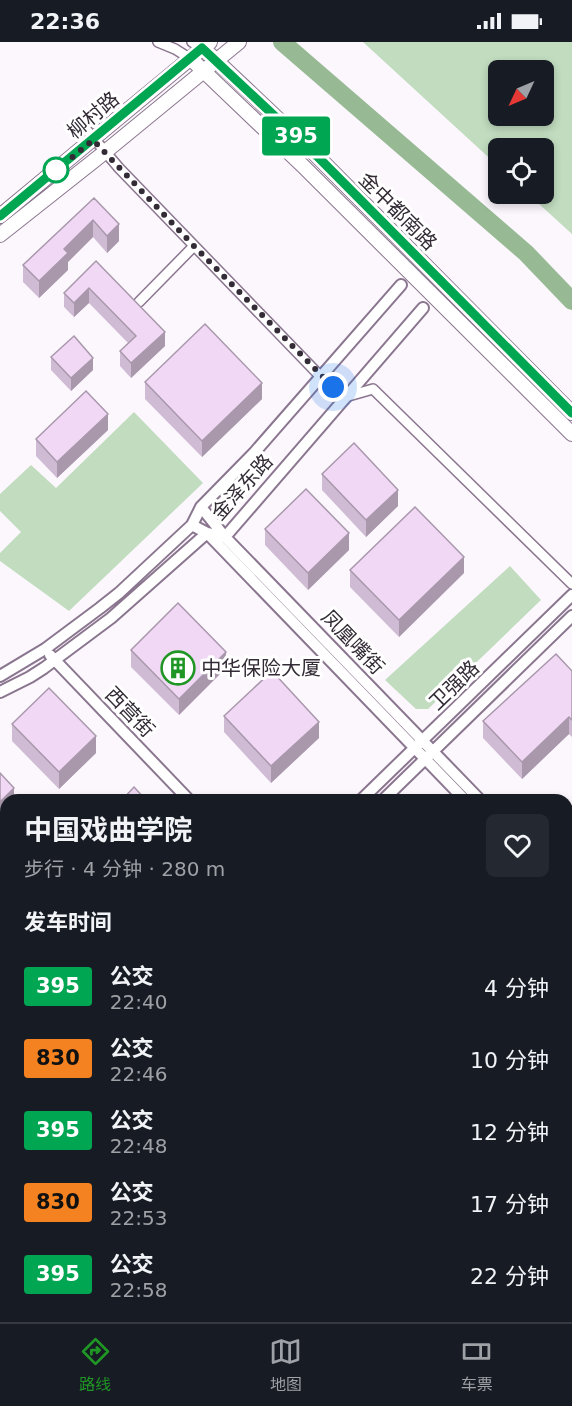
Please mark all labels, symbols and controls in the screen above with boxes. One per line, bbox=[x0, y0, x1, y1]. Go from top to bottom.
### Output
text: 22:36 bbox=[30, 9, 100, 34]
north arrow bbox=[488, 60, 554, 126]
map controls bbox=[488, 60, 554, 204]
street label: 柳村路 bbox=[62, 87, 124, 143]
line badge: 395 bbox=[262, 116, 330, 155]
text: 395 bbox=[274, 124, 318, 148]
button: locate bbox=[488, 138, 554, 204]
unlabelled marker bbox=[43, 157, 69, 183]
street label: 金中都南路 bbox=[354, 167, 442, 255]
your location bbox=[318, 372, 348, 402]
street label: 金泽东路 bbox=[206, 449, 278, 525]
street label: 凤凰嘴街 bbox=[317, 605, 389, 679]
building icon: 中华保险大厦 bbox=[160, 650, 196, 686]
place label: 中华保险大厦 bbox=[201, 656, 321, 680]
street label: 卫强路 bbox=[424, 656, 484, 714]
street label: 西营街 bbox=[101, 682, 159, 742]
text: 中国戏曲学院 bbox=[24, 814, 192, 847]
button: heart bbox=[486, 814, 549, 877]
text: 步行 · 4 分钟 · 280 m bbox=[24, 857, 225, 881]
text: 发车时间 bbox=[24, 910, 112, 935]
text: 公交 bbox=[110, 964, 154, 989]
text: 395 bbox=[36, 974, 80, 998]
text: 4 分钟 bbox=[484, 976, 549, 1001]
text: 22:40 bbox=[110, 990, 167, 1014]
text: 公交 bbox=[110, 1036, 154, 1061]
text: 830 bbox=[36, 1046, 80, 1070]
text: 10 分钟 bbox=[470, 1048, 549, 1073]
text: 22:46 bbox=[110, 1062, 167, 1086]
text: 公交 bbox=[110, 1108, 154, 1133]
text: 395 bbox=[36, 1118, 80, 1142]
text: 12 分钟 bbox=[470, 1120, 549, 1145]
text: 22:48 bbox=[110, 1134, 167, 1158]
text: 公交 bbox=[110, 1180, 154, 1205]
text: 830 bbox=[36, 1190, 80, 1214]
text: 17 分钟 bbox=[470, 1192, 549, 1217]
text: 22:53 bbox=[110, 1206, 167, 1230]
text: 公交 bbox=[110, 1252, 154, 1277]
text: 395 bbox=[36, 1262, 80, 1286]
text: 22 分钟 bbox=[470, 1264, 549, 1289]
text: 22:58 bbox=[110, 1278, 167, 1302]
tab: 路线 bbox=[79, 1335, 112, 1395]
tab: 地图 bbox=[269, 1335, 302, 1395]
tab: 车票 bbox=[460, 1335, 493, 1395]

